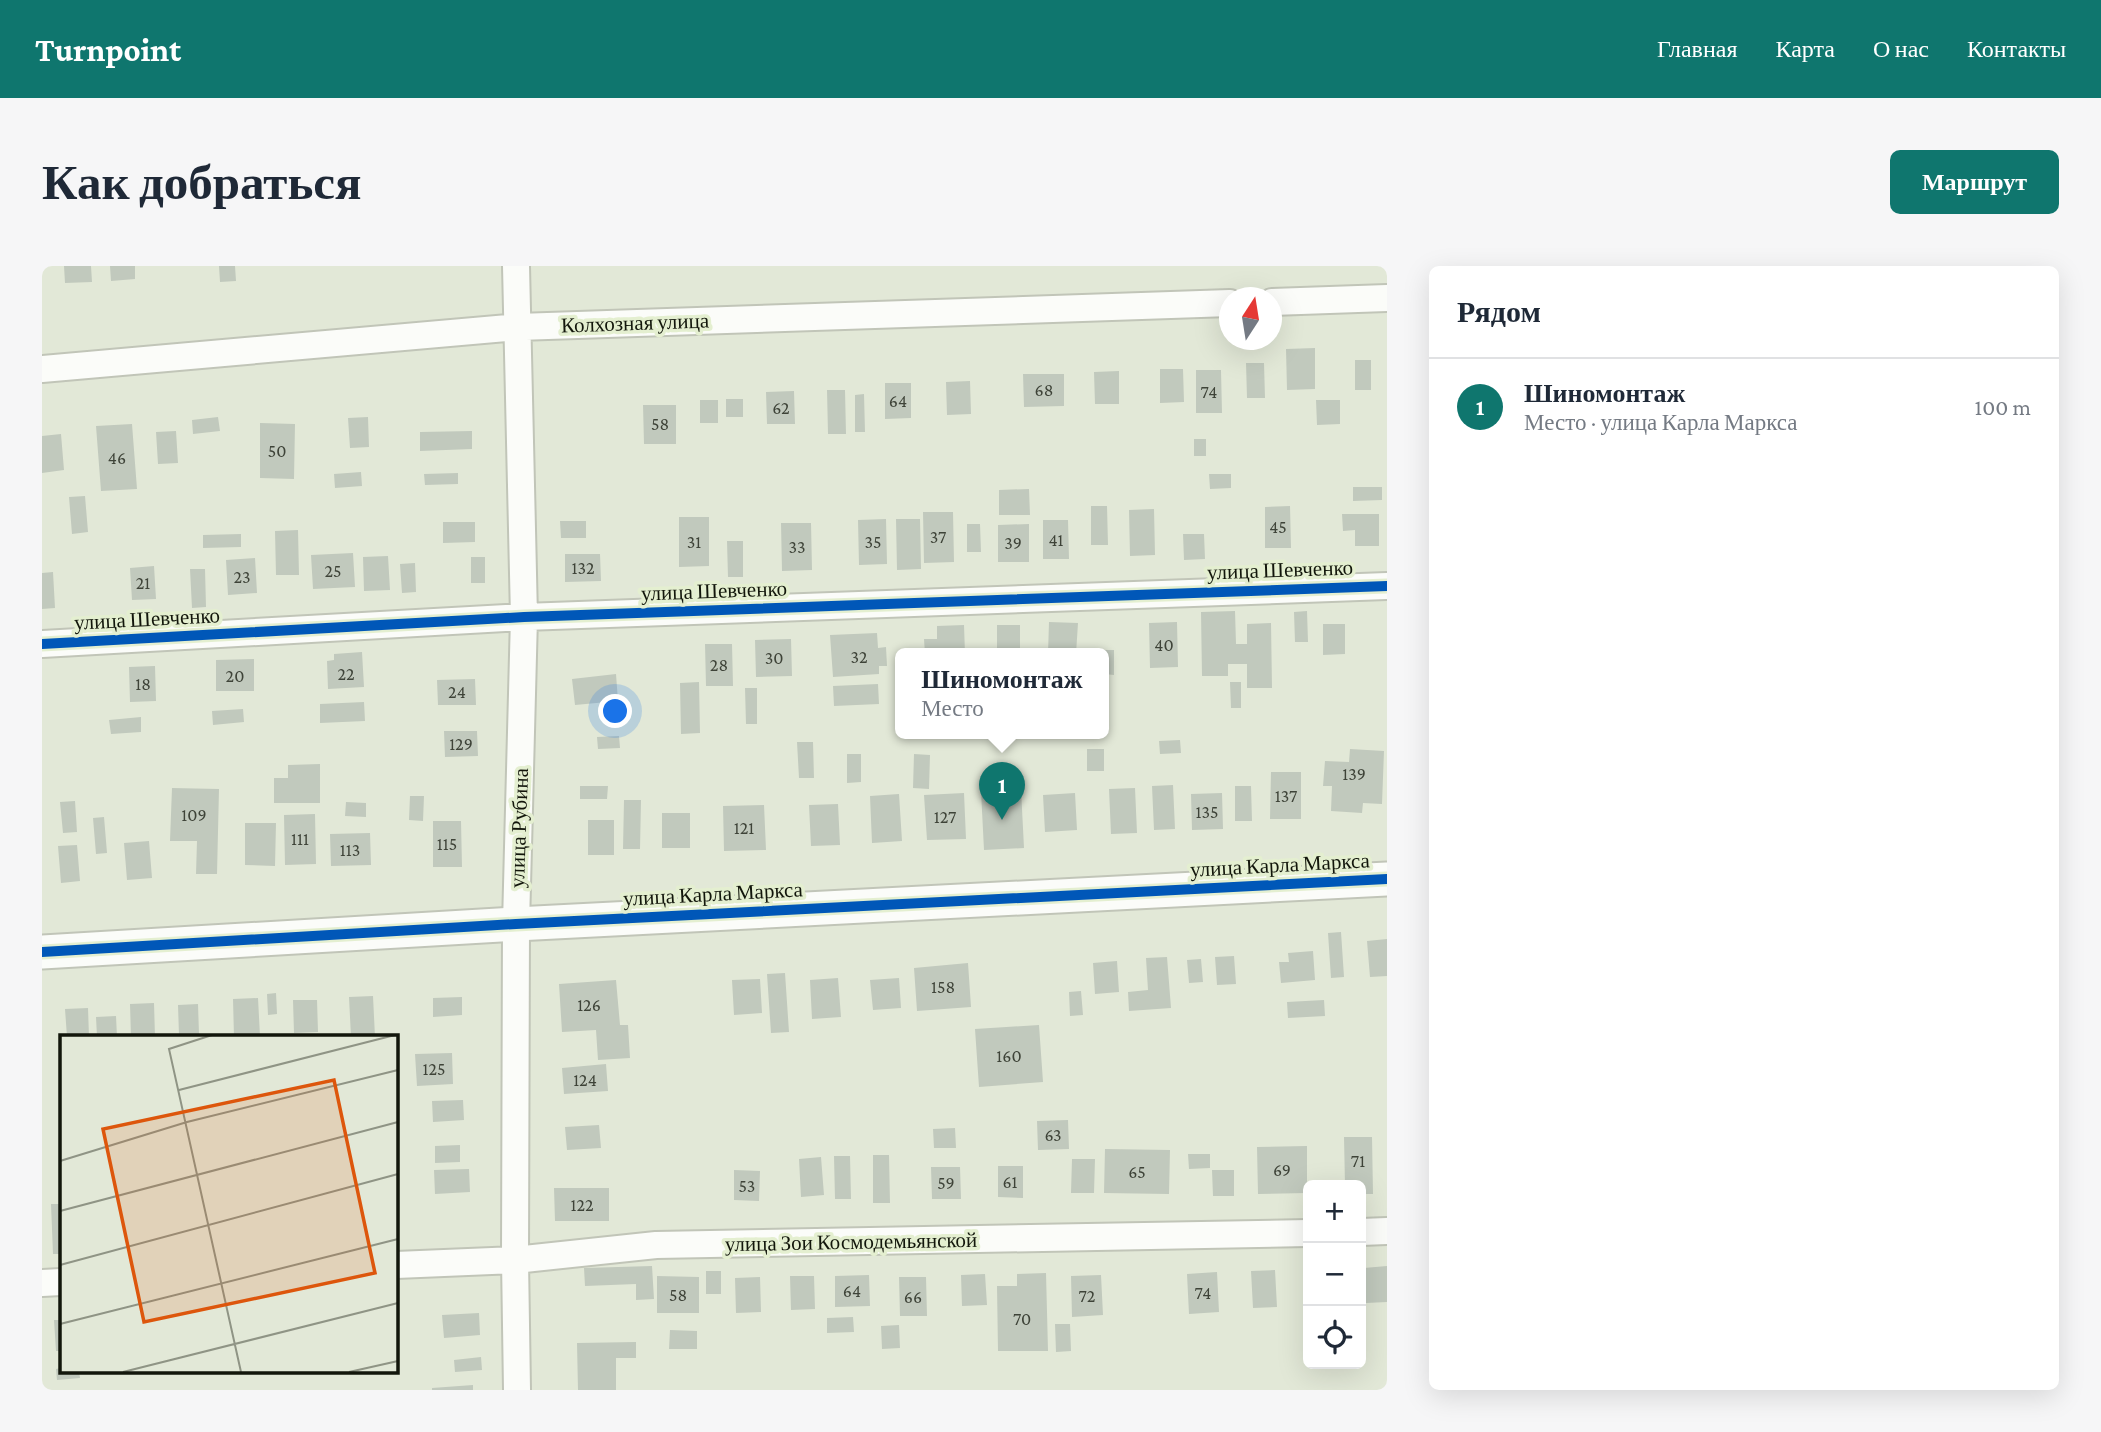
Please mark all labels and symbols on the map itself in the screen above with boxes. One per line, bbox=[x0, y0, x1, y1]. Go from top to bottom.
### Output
north arrow bbox=[1219, 287, 1282, 350]
street label: Колхозная улица bbox=[561, 308, 710, 338]
house number: 68 bbox=[1035, 380, 1053, 400]
house number: 74 bbox=[1201, 382, 1217, 402]
house number: 64 bbox=[889, 391, 907, 411]
house number: 62 bbox=[772, 398, 790, 418]
house number: 58 bbox=[651, 414, 669, 434]
house number: 50 bbox=[268, 441, 286, 461]
house number: 46 bbox=[108, 448, 126, 468]
house number: 45 bbox=[1269, 517, 1287, 537]
house number: 37 bbox=[930, 527, 946, 547]
house number: 41 bbox=[1048, 530, 1064, 550]
house number: 31 bbox=[687, 532, 701, 552]
house number: 35 bbox=[864, 532, 882, 552]
house number: 39 bbox=[1004, 533, 1022, 553]
house number: 33 bbox=[789, 537, 806, 557]
street label: улица Шевченко bbox=[1207, 555, 1353, 585]
house number: 132 bbox=[571, 558, 595, 578]
house number: 25 bbox=[324, 561, 342, 581]
house number: 23 bbox=[233, 567, 251, 587]
house number: 21 bbox=[136, 573, 150, 593]
street label: улица Шевченко bbox=[641, 576, 787, 606]
street label: улица Шевченко bbox=[73, 603, 221, 635]
house number: 40 bbox=[1154, 635, 1174, 655]
house number: 32 bbox=[850, 647, 868, 667]
house number: 30 bbox=[765, 648, 783, 668]
house number: 28 bbox=[710, 655, 728, 675]
house number: 22 bbox=[337, 664, 355, 684]
house number: 20 bbox=[226, 666, 244, 686]
house number: 18 bbox=[135, 674, 151, 694]
house number: 24 bbox=[448, 682, 466, 702]
your location bbox=[598, 694, 632, 728]
house number: 129 bbox=[449, 734, 473, 754]
pin: 1 bbox=[979, 762, 1025, 820]
house number: 139 bbox=[1342, 764, 1366, 784]
street label: улица Рубина bbox=[505, 767, 533, 888]
house number: 137 bbox=[1275, 786, 1297, 806]
house number: 135 bbox=[1195, 802, 1219, 822]
house number: 109 bbox=[181, 805, 207, 825]
house number: 127 bbox=[934, 807, 956, 827]
house number: 121 bbox=[734, 818, 754, 838]
house number: 111 bbox=[291, 829, 309, 849]
house number: 115 bbox=[437, 834, 457, 854]
house number: 113 bbox=[340, 840, 360, 860]
street label: улица Карла Маркса bbox=[1190, 848, 1371, 882]
street label: улица Карла Маркса bbox=[623, 877, 804, 911]
house number: 158 bbox=[931, 977, 955, 997]
house number: 126 bbox=[577, 995, 601, 1015]
inset map bbox=[60, 1035, 397, 1372]
house number: 160 bbox=[996, 1046, 1022, 1066]
house number: 125 bbox=[422, 1059, 446, 1079]
house number: 124 bbox=[573, 1070, 597, 1090]
house number: 63 bbox=[1044, 1125, 1062, 1145]
house number: 71 bbox=[1351, 1151, 1365, 1171]
house number: 69 bbox=[1273, 1160, 1291, 1180]
house number: 65 bbox=[1128, 1162, 1146, 1182]
house number: 61 bbox=[1002, 1172, 1018, 1192]
house number: 59 bbox=[937, 1173, 955, 1193]
house number: 53 bbox=[739, 1176, 755, 1196]
house number: 122 bbox=[570, 1195, 594, 1215]
street label: улица Зои Космодемьянской bbox=[725, 1228, 977, 1256]
house number: 64 bbox=[843, 1281, 861, 1301]
house number: 74 bbox=[1195, 1283, 1211, 1303]
house number: 58 bbox=[669, 1285, 687, 1305]
house number: 72 bbox=[1079, 1286, 1095, 1306]
house number: 66 bbox=[904, 1287, 922, 1307]
house number: 70 bbox=[1013, 1309, 1031, 1329]

